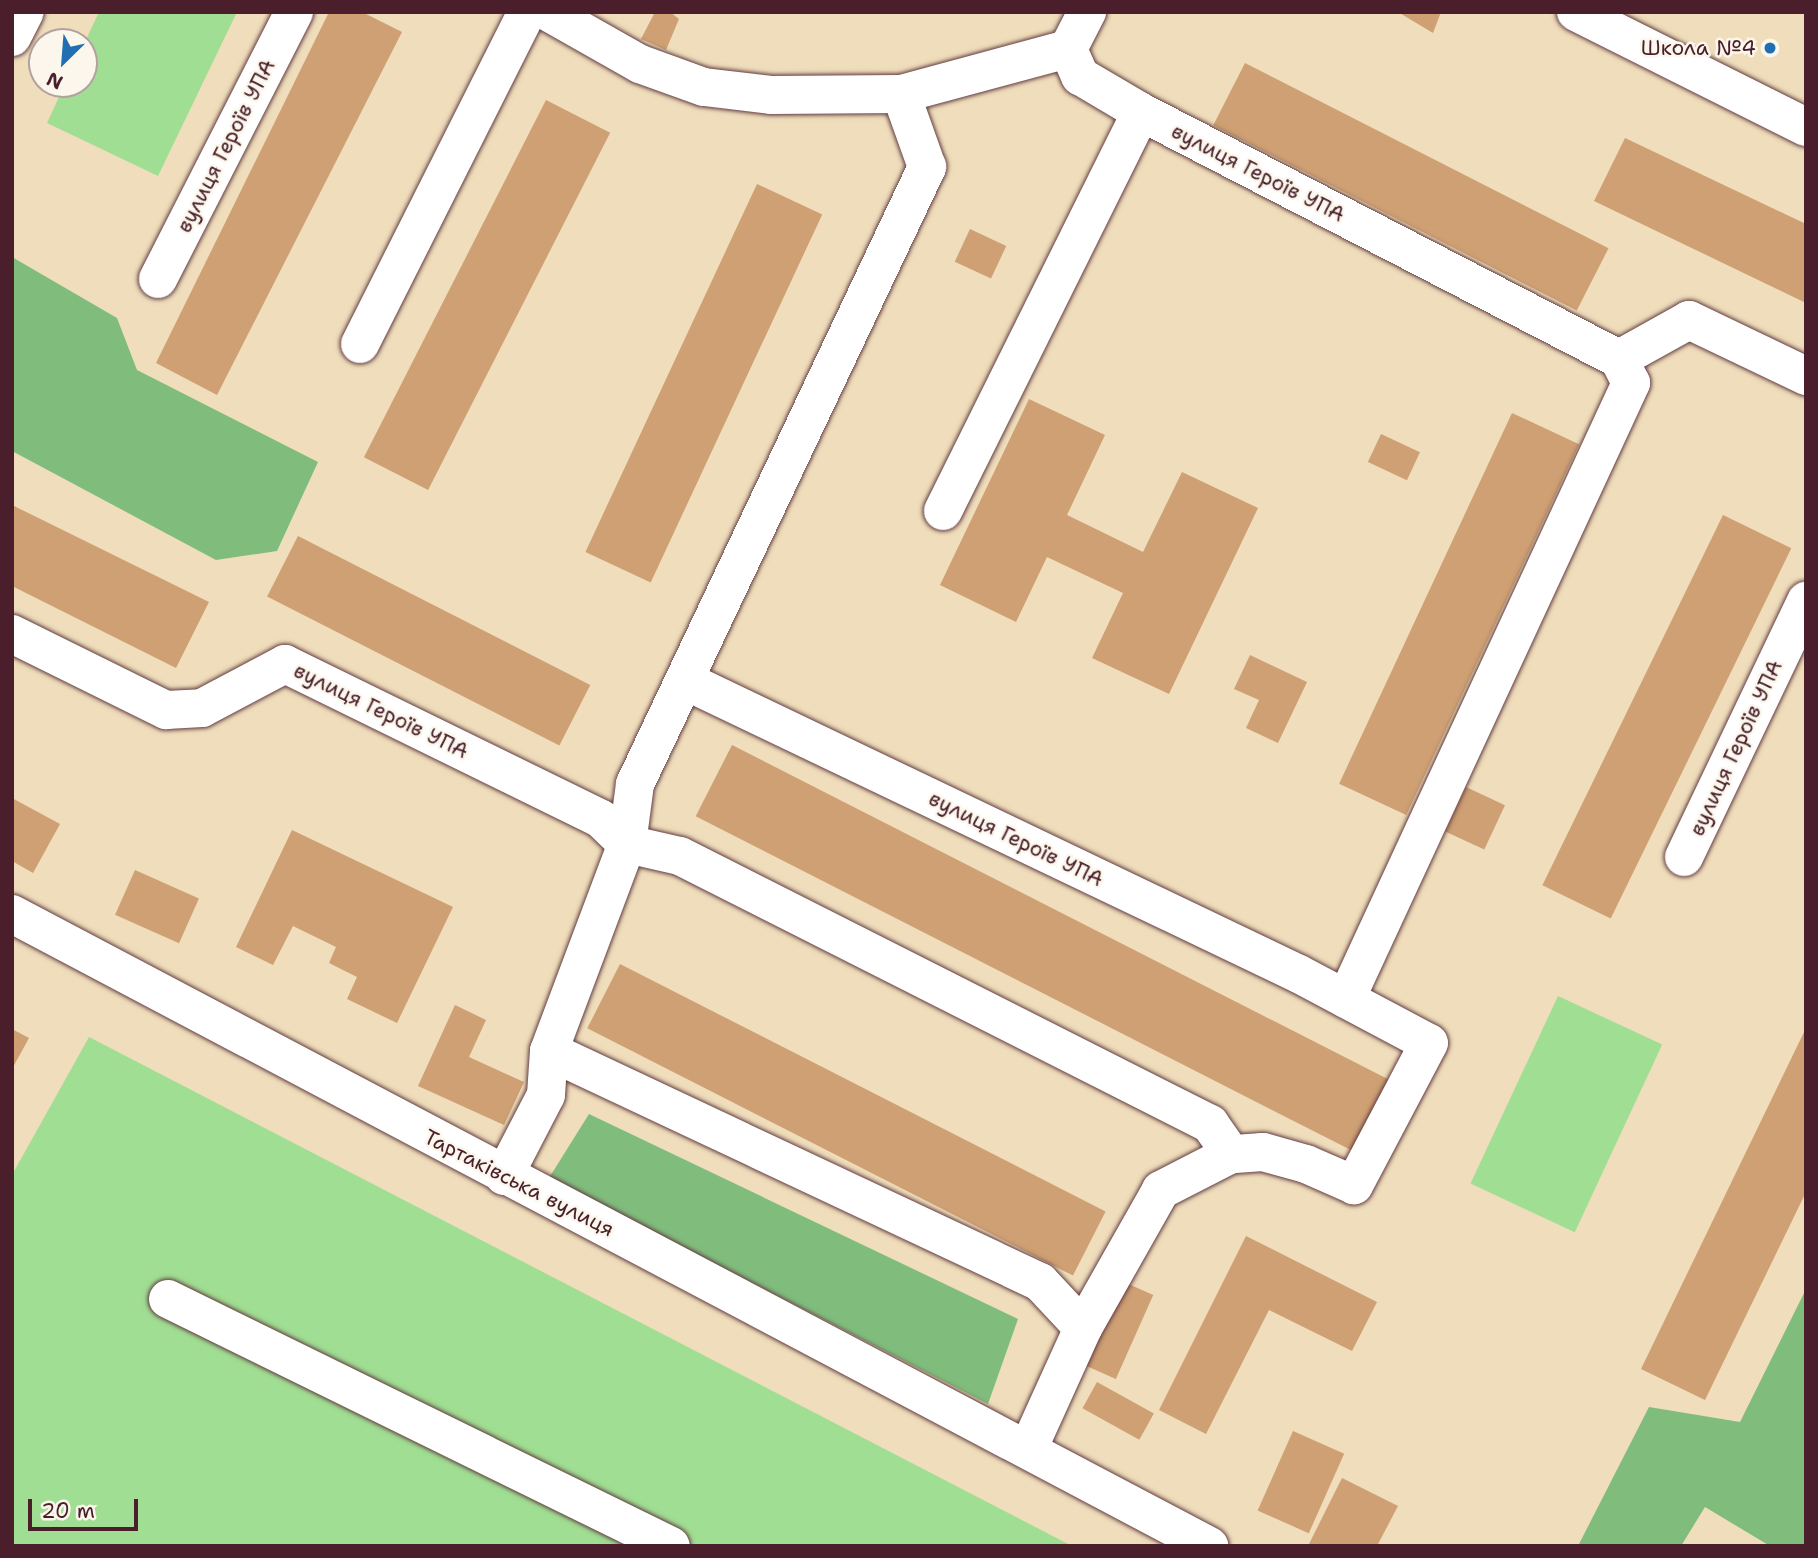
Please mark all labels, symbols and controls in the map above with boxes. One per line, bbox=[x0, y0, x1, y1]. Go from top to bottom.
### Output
north arrow bbox=[28, 28, 98, 98]
place label: Школа №4 bbox=[1641, 35, 1756, 61]
marker: Школа №4 bbox=[1762, 40, 1778, 56]
street label: вулиця Героїв УПА bbox=[171, 55, 281, 237]
text: N bbox=[43, 66, 67, 95]
street label: вулиця Героїв УПА bbox=[1167, 118, 1349, 228]
street label: вулиця Героїв УПА bbox=[1684, 656, 1788, 840]
street label: вулиця Героїв УПА bbox=[290, 658, 472, 764]
street label: вулиця Героїв УПА bbox=[925, 786, 1107, 892]
street label: Тартаківська вулиця bbox=[420, 1124, 618, 1242]
scale bar bbox=[32, 1484, 142, 1528]
text: 20 m bbox=[41, 1497, 95, 1525]

